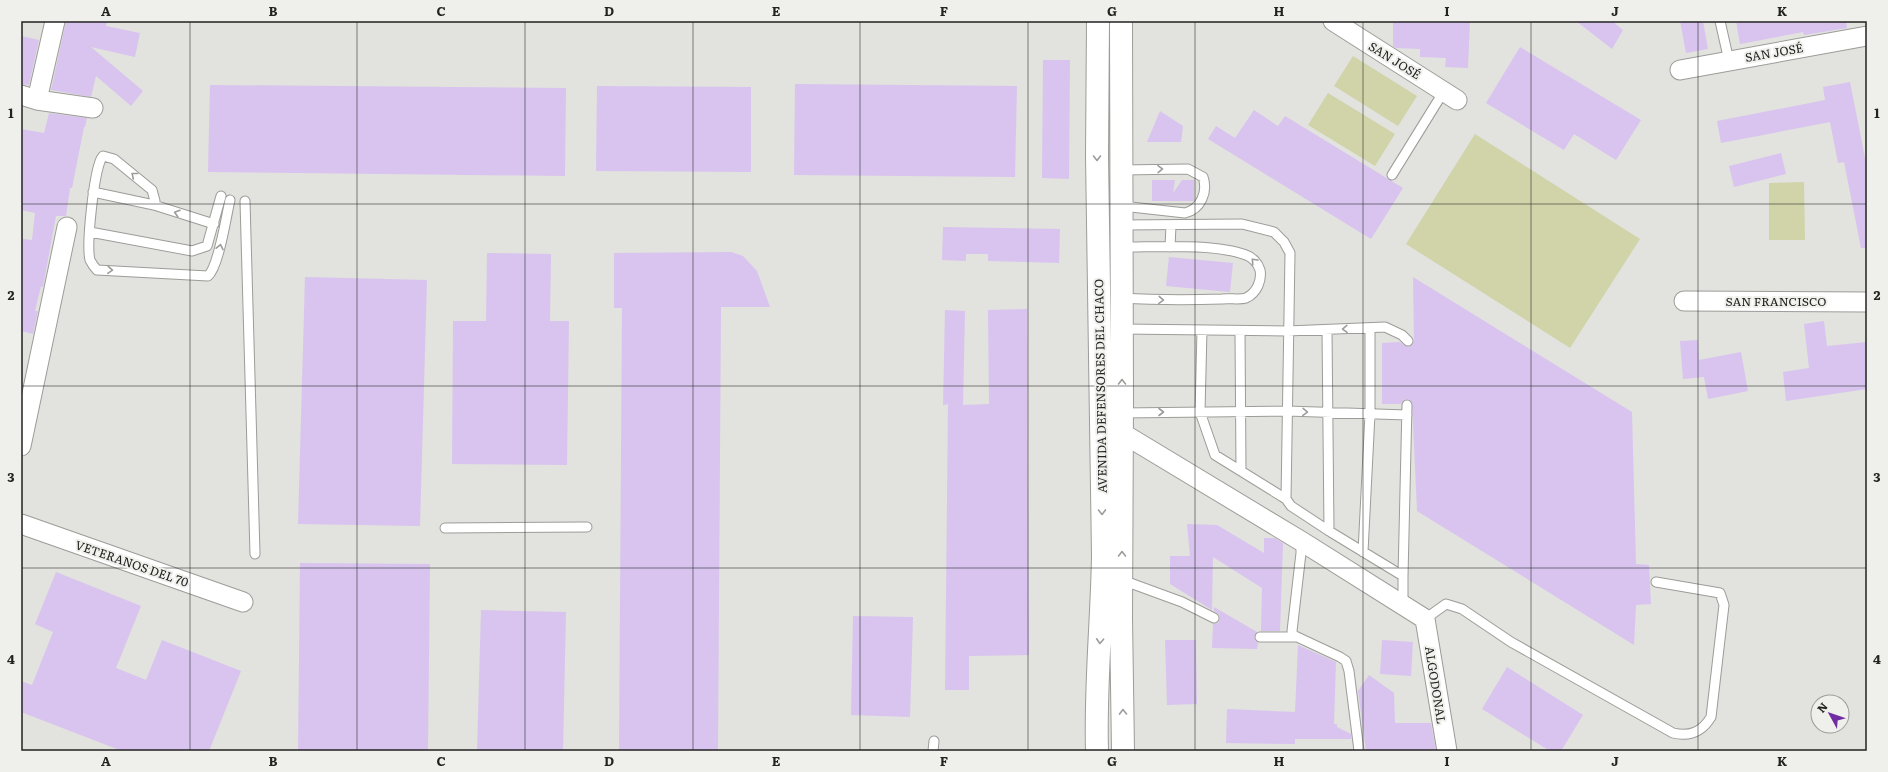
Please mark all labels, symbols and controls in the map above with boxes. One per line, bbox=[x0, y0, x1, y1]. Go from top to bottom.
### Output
text: A bbox=[101, 1, 111, 20]
text: B bbox=[269, 1, 278, 20]
text: C bbox=[436, 1, 446, 20]
text: D bbox=[604, 1, 614, 20]
text: E bbox=[772, 1, 781, 20]
text: F bbox=[940, 1, 948, 20]
text: G bbox=[1107, 1, 1117, 20]
text: H bbox=[1274, 1, 1285, 20]
text: I bbox=[1444, 1, 1450, 20]
text: J bbox=[1611, 1, 1619, 20]
text: K bbox=[1777, 1, 1788, 20]
street label: SAN JOSÉ bbox=[1365, 37, 1425, 83]
street label: SAN JOSÉ bbox=[1743, 38, 1805, 66]
text: 1 bbox=[8, 103, 14, 122]
text: 1 bbox=[1874, 103, 1880, 122]
one-way arrow bbox=[1093, 155, 1101, 161]
one-way arrow bbox=[1157, 165, 1163, 173]
one-way arrow bbox=[131, 173, 139, 180]
one-way arrow bbox=[174, 209, 181, 217]
one-way arrow bbox=[215, 243, 223, 250]
one-way arrow bbox=[1251, 258, 1258, 266]
one-way arrow bbox=[107, 266, 113, 275]
street label: AVENIDA DEFENSORES DEL CHACO bbox=[1089, 279, 1111, 493]
text: 2 bbox=[8, 285, 15, 304]
text: 2 bbox=[1874, 285, 1881, 304]
street label: SAN FRANCISCO bbox=[1726, 292, 1826, 310]
one-way arrow bbox=[1158, 296, 1164, 305]
one-way arrow bbox=[1342, 325, 1348, 333]
one-way arrow bbox=[1118, 379, 1126, 385]
one-way arrow bbox=[1158, 408, 1164, 416]
one-way arrow bbox=[1302, 408, 1308, 416]
text: 3 bbox=[7, 467, 15, 486]
text: 3 bbox=[1873, 467, 1881, 486]
one-way arrow bbox=[1098, 509, 1106, 515]
street label: VETERANOS DEL 70 bbox=[73, 535, 191, 591]
one-way arrow bbox=[1118, 551, 1126, 557]
one-way arrow bbox=[1096, 638, 1105, 644]
street label: ALGODONAL bbox=[1421, 645, 1451, 725]
text: 4 bbox=[7, 649, 15, 668]
text: 4 bbox=[1873, 649, 1881, 668]
north arrow bbox=[1810, 694, 1850, 734]
text: N bbox=[1812, 698, 1831, 716]
one-way arrow bbox=[1119, 709, 1127, 715]
text: A bbox=[101, 751, 111, 770]
text: B bbox=[269, 751, 278, 770]
text: C bbox=[436, 751, 446, 770]
text: D bbox=[604, 751, 614, 770]
text: E bbox=[772, 751, 781, 770]
text: F bbox=[940, 751, 948, 770]
text: G bbox=[1107, 751, 1117, 770]
text: H bbox=[1274, 751, 1285, 770]
text: I bbox=[1444, 751, 1450, 770]
text: J bbox=[1611, 751, 1619, 770]
text: K bbox=[1777, 751, 1788, 770]

